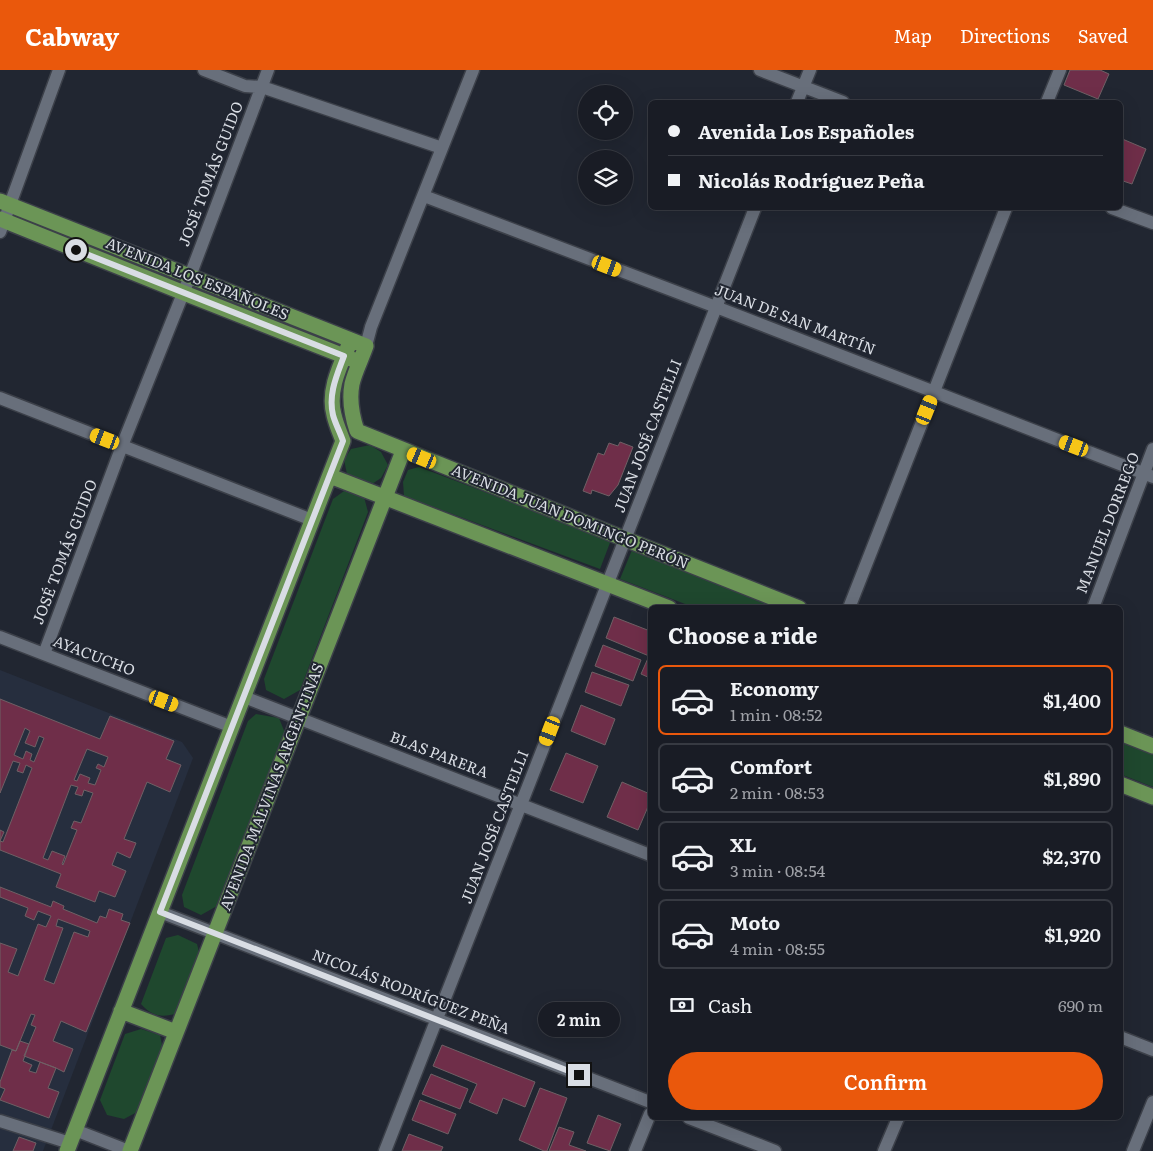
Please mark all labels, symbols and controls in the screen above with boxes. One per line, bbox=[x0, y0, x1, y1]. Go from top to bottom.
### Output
text: Cabway bbox=[25, 18, 119, 53]
text: Map bbox=[894, 22, 932, 49]
text: Directions bbox=[960, 22, 1050, 49]
text: Saved bbox=[1078, 22, 1128, 49]
map controls bbox=[578, 85, 633, 205]
button: locate bbox=[578, 85, 633, 140]
street label: JOSÉ TOMÁS GUIDO bbox=[171, 98, 248, 249]
text: Avenida Los Españoles bbox=[698, 117, 914, 145]
button: layers bbox=[578, 150, 633, 205]
text: Nicolás Rodríguez Peña bbox=[698, 166, 924, 194]
street label: AVENIDA LOS ESPAÑOLES bbox=[103, 230, 293, 325]
route start bbox=[65, 239, 87, 261]
car bbox=[590, 254, 623, 278]
street label: JUAN DE SAN MARTÍN bbox=[712, 277, 879, 360]
street label: JUAN JOSÉ CASTELLI bbox=[607, 355, 687, 516]
car bbox=[914, 393, 939, 427]
car bbox=[88, 427, 121, 451]
car bbox=[1057, 434, 1090, 458]
car bbox=[405, 445, 438, 471]
street label: MANUEL DORREGO bbox=[1069, 448, 1144, 596]
street label: AVENIDA JUAN DOMINGO PERÓN bbox=[448, 457, 693, 574]
street label: JOSÉ TOMÁS GUIDO bbox=[25, 476, 102, 627]
text: Choose a ride bbox=[668, 618, 817, 651]
street label: AYACUCHO bbox=[50, 628, 139, 681]
street label: AVENIDA MALVINAS ARGENTINAS bbox=[213, 659, 329, 913]
text: Economy bbox=[730, 674, 819, 702]
icon: car bbox=[670, 678, 715, 723]
text: $1,400 bbox=[1043, 686, 1101, 714]
car bbox=[147, 689, 180, 713]
text: 1 min · 08:52 bbox=[730, 702, 822, 726]
car bbox=[537, 714, 562, 748]
street label: BLAS PARERA bbox=[387, 724, 492, 783]
street label: JUAN JOSÉ CASTELLI bbox=[454, 746, 534, 907]
text: Comfort bbox=[730, 752, 812, 780]
icon: car bbox=[670, 756, 715, 801]
text: $1,890 bbox=[1043, 764, 1101, 792]
text: 2 min · 08:53 bbox=[730, 780, 825, 804]
text: XL bbox=[730, 830, 757, 858]
icon: car bbox=[670, 834, 715, 879]
text: $2,370 bbox=[1042, 842, 1101, 870]
text: 3 min · 08:54 bbox=[730, 858, 825, 882]
text: Moto bbox=[730, 908, 780, 936]
icon: car bbox=[670, 912, 715, 957]
text: $1,920 bbox=[1044, 920, 1101, 948]
text: 4 min · 08:55 bbox=[730, 936, 825, 960]
street label: NICOLÁS RODRÍGUEZ PEÑA bbox=[309, 942, 514, 1039]
icon: cash bbox=[668, 991, 696, 1019]
text: Cash bbox=[708, 991, 752, 1019]
text: 690 m bbox=[1058, 993, 1103, 1017]
callout: 2 min bbox=[538, 1002, 620, 1038]
text: 2 min bbox=[557, 1007, 601, 1031]
button: Confirm bbox=[668, 1052, 1103, 1110]
route end bbox=[568, 1064, 590, 1086]

